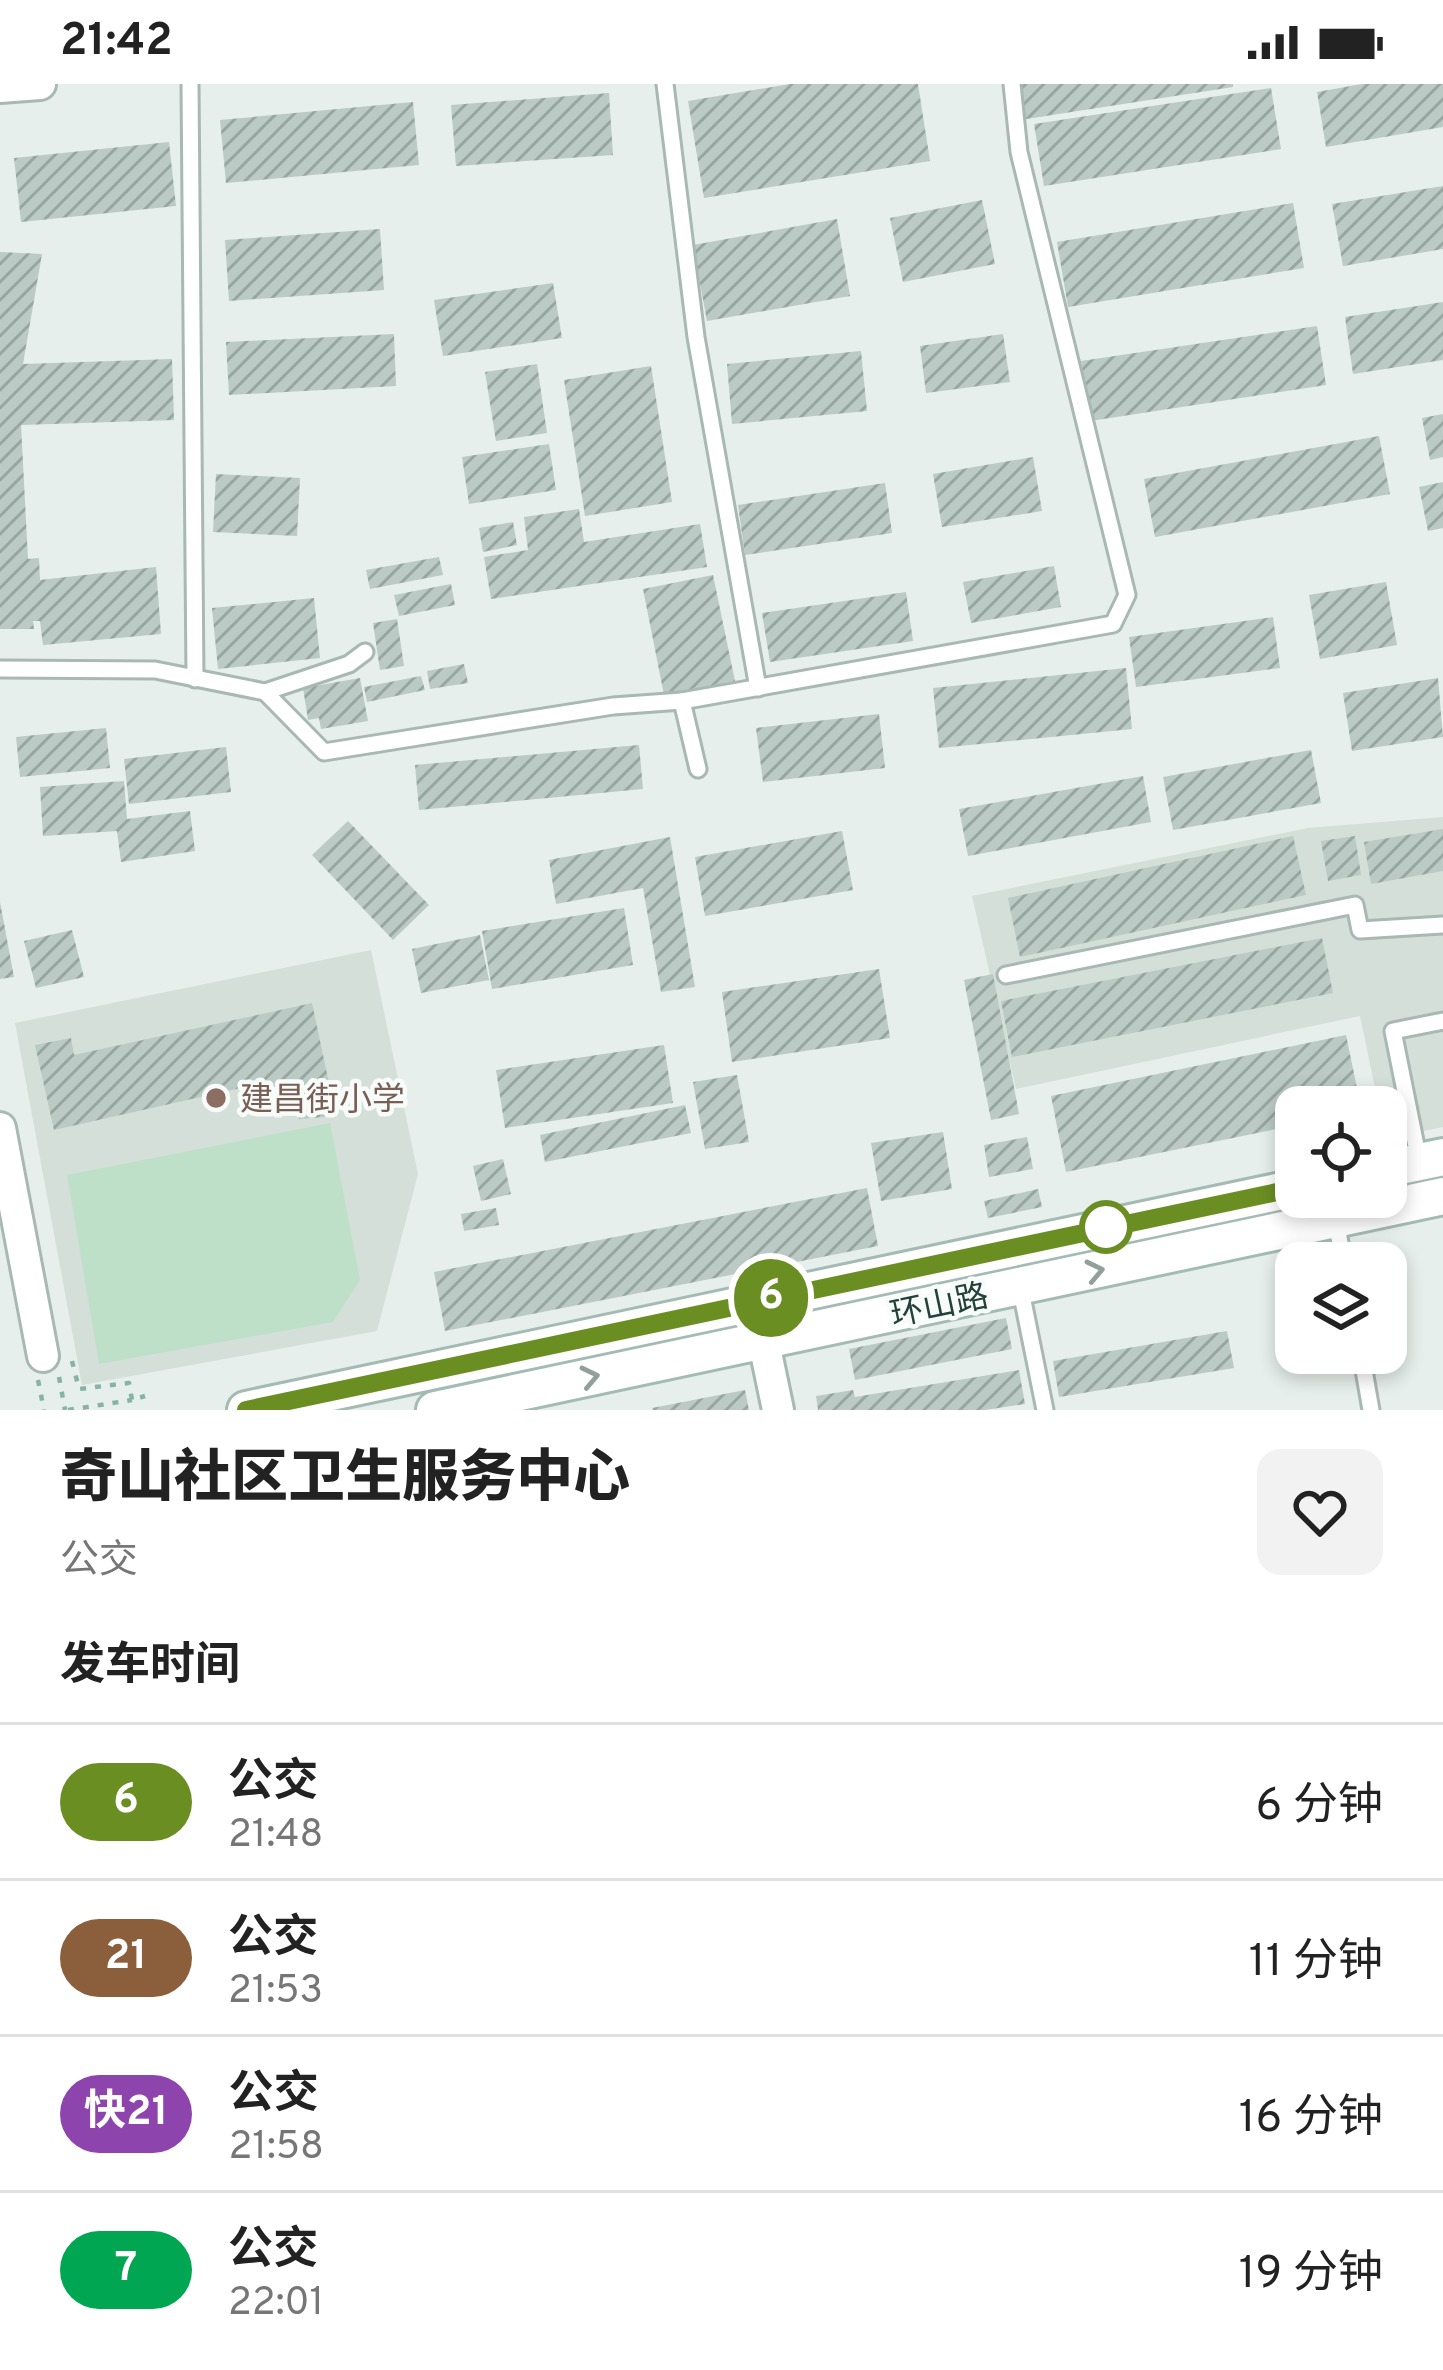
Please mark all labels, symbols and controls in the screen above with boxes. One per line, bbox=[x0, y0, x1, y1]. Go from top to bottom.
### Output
text: 21:42 bbox=[60, 14, 173, 71]
place label: 建昌街小学 bbox=[240, 1081, 405, 1123]
marker: 建昌街小学 bbox=[203, 1085, 229, 1111]
map controls bbox=[1275, 1086, 1407, 1374]
button: locate bbox=[1275, 1086, 1407, 1218]
unlabelled marker bbox=[1081, 1202, 1131, 1252]
button: layers bbox=[1275, 1242, 1407, 1374]
line badge: 6 bbox=[732, 1259, 810, 1337]
one-way arrow bbox=[1084, 1259, 1104, 1284]
text: 6 bbox=[758, 1271, 784, 1324]
street label: 环山路 bbox=[887, 1277, 993, 1339]
one-way arrow bbox=[580, 1366, 600, 1391]
text: 奇山社区卫生服务中心 bbox=[60, 1446, 630, 1518]
button: heart bbox=[1257, 1449, 1383, 1575]
text: 公交 bbox=[60, 1538, 138, 1587]
text: 发车时间 bbox=[60, 1639, 240, 1696]
text: 公交 bbox=[228, 1755, 318, 1812]
text: 6 bbox=[113, 1775, 139, 1828]
text: 6 分钟 bbox=[1256, 1779, 1383, 1836]
text: 21:48 bbox=[228, 1812, 323, 1861]
text: 公交 bbox=[228, 1911, 318, 1968]
text: 21 bbox=[105, 1931, 147, 1984]
text: 11 分钟 bbox=[1249, 1935, 1383, 1992]
text: 21:53 bbox=[228, 1968, 323, 2017]
text: 公交 bbox=[228, 2067, 319, 2124]
text: 快21 bbox=[84, 2087, 168, 2140]
text: 16 分钟 bbox=[1239, 2091, 1383, 2148]
text: 21:58 bbox=[228, 2124, 324, 2173]
text: 公交 bbox=[228, 2223, 318, 2280]
text: 7 bbox=[115, 2243, 137, 2296]
text: 19 分钟 bbox=[1239, 2247, 1383, 2304]
text: 22:01 bbox=[228, 2280, 324, 2329]

